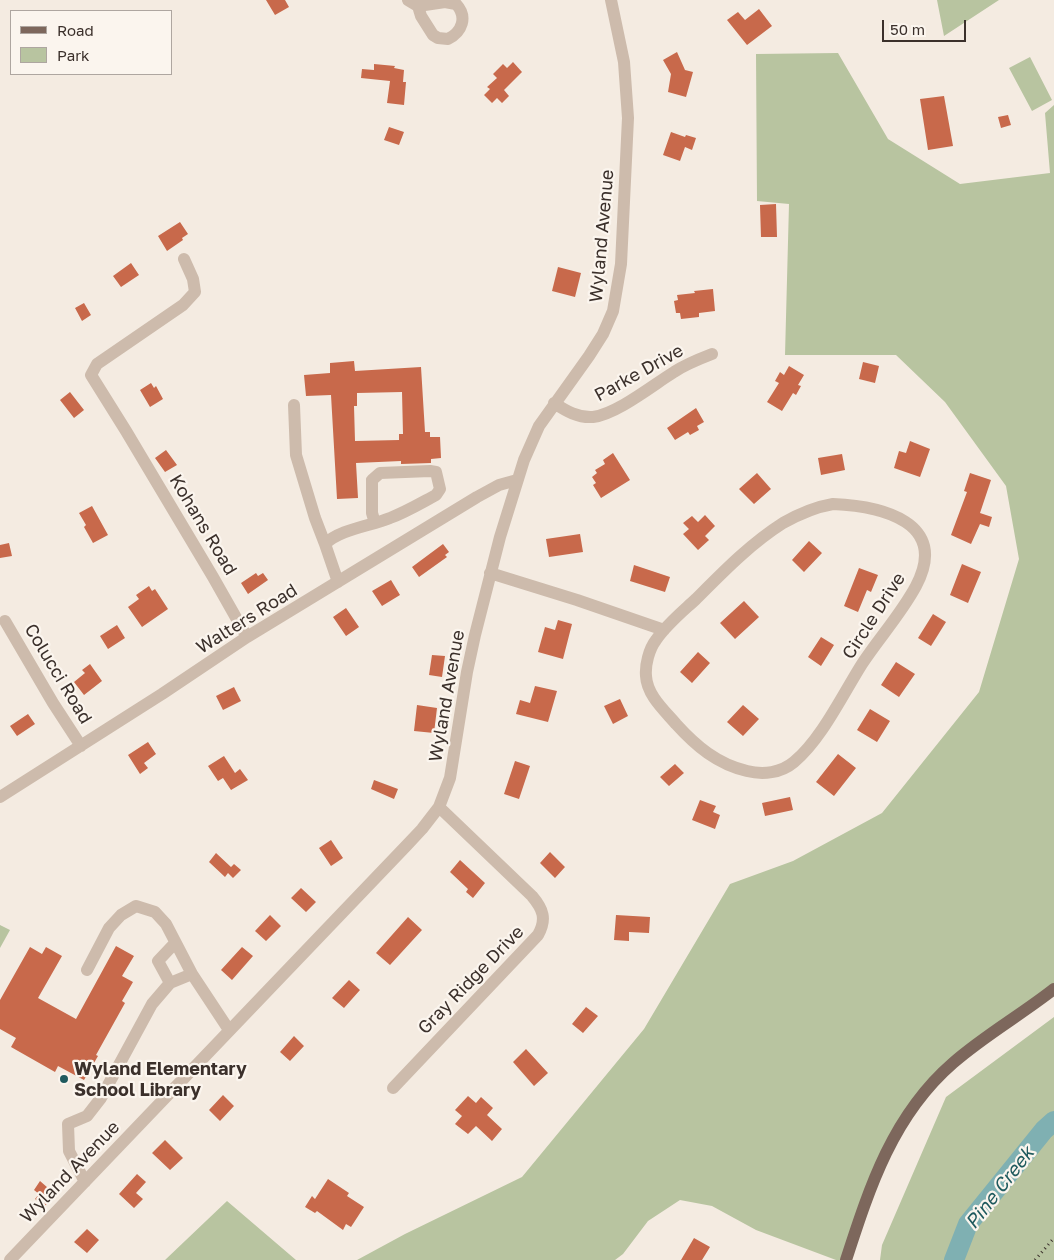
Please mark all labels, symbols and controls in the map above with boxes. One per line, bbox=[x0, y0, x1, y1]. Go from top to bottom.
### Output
legend bbox=[10, 10, 172, 75]
scale bar bbox=[884, 10, 968, 42]
text: 50 m bbox=[890, 20, 925, 38]
text: Road bbox=[57, 21, 94, 39]
text: Park bbox=[57, 46, 89, 64]
street label: Wyland Avenue bbox=[585, 169, 619, 303]
street label: Parke Drive bbox=[591, 340, 687, 406]
street label: Kohans Road bbox=[165, 471, 241, 579]
street label: Circle Drive bbox=[838, 569, 910, 663]
street label: Walters Road bbox=[193, 579, 301, 659]
street label: Colucci Road bbox=[20, 620, 96, 728]
street label: Wyland Avenue bbox=[425, 628, 469, 764]
street label: Gray Ridge Drive bbox=[414, 921, 528, 1039]
place label: Wyland Elementary School Library bbox=[74, 1058, 247, 1100]
marker: Wyland Elementary School Library bbox=[58, 1073, 70, 1085]
street label: Wyland Avenue bbox=[16, 1116, 124, 1228]
water label: Pine Creek bbox=[961, 1142, 1039, 1234]

